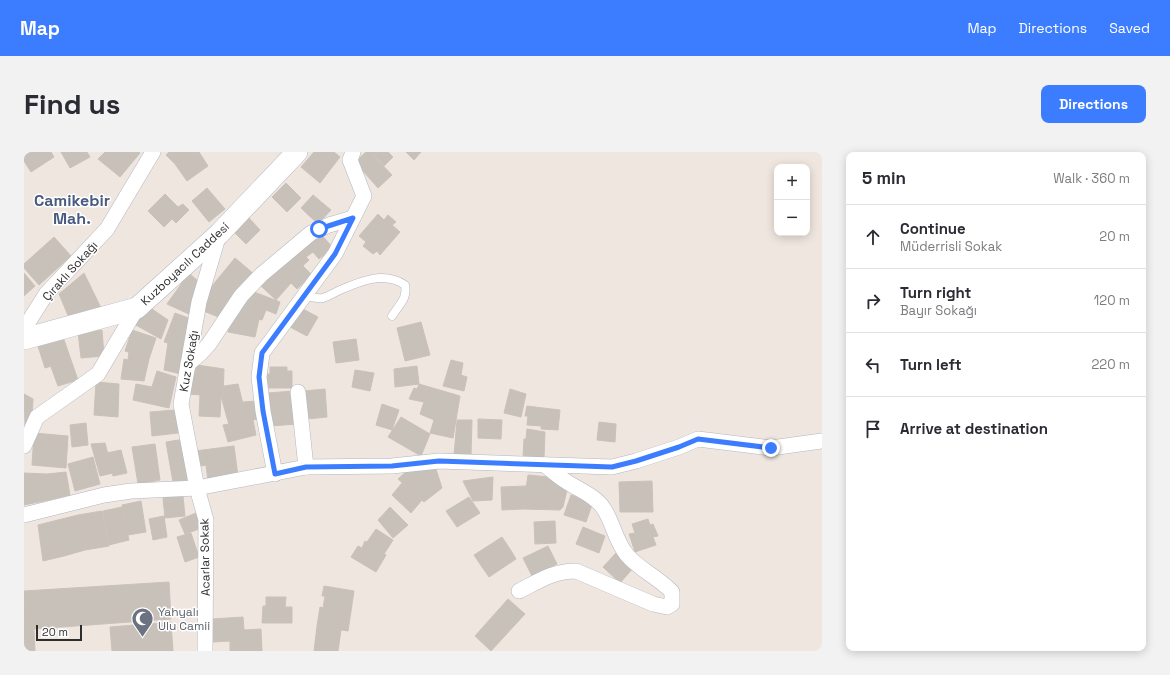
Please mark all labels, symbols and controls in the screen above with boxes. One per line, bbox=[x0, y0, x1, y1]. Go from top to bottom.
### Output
text: Map bbox=[20, 16, 60, 41]
text: Map bbox=[967, 19, 997, 37]
text: Directions bbox=[1019, 19, 1087, 37]
text: Saved bbox=[1109, 19, 1150, 37]
button: Directions bbox=[1041, 85, 1146, 123]
text: Find us bbox=[24, 86, 121, 122]
map controls bbox=[774, 164, 810, 236]
button: + bbox=[774, 164, 810, 200]
text: 5 min bbox=[862, 167, 906, 189]
text: Walk · 360 m bbox=[1053, 170, 1130, 187]
district label: Camikebir Mah. bbox=[34, 190, 110, 229]
button: − bbox=[774, 200, 810, 236]
street label: Kuzboyacılı Caddesi bbox=[137, 219, 233, 309]
text: Continue bbox=[900, 219, 966, 238]
route start bbox=[310, 220, 328, 238]
icon: ahead bbox=[862, 226, 884, 248]
text: 20 m bbox=[1099, 228, 1130, 245]
street label: Çıraklı Sokağı bbox=[39, 238, 101, 304]
text: Müderrisli Sokak bbox=[900, 238, 1002, 255]
text: Turn right bbox=[900, 283, 971, 302]
icon: right bbox=[862, 290, 884, 312]
text: 120 m bbox=[1094, 292, 1130, 309]
text: Bayır Sokağı bbox=[900, 302, 977, 319]
street label: Kuz Sokağı bbox=[176, 329, 202, 393]
icon: left bbox=[862, 354, 884, 376]
text: Turn left bbox=[900, 355, 962, 374]
text: 220 m bbox=[1091, 356, 1130, 373]
icon: arrive bbox=[862, 418, 884, 440]
text: Arrive at destination bbox=[900, 419, 1048, 438]
route end bbox=[762, 439, 780, 457]
street label: Acarlar Sokak bbox=[196, 517, 214, 596]
place label: Yahyalı Ulu Camii bbox=[158, 604, 210, 634]
mosque icon: Yahyalı Ulu Camii bbox=[129, 606, 155, 639]
scale bar bbox=[36, 623, 82, 642]
text: 20 m bbox=[42, 625, 68, 639]

